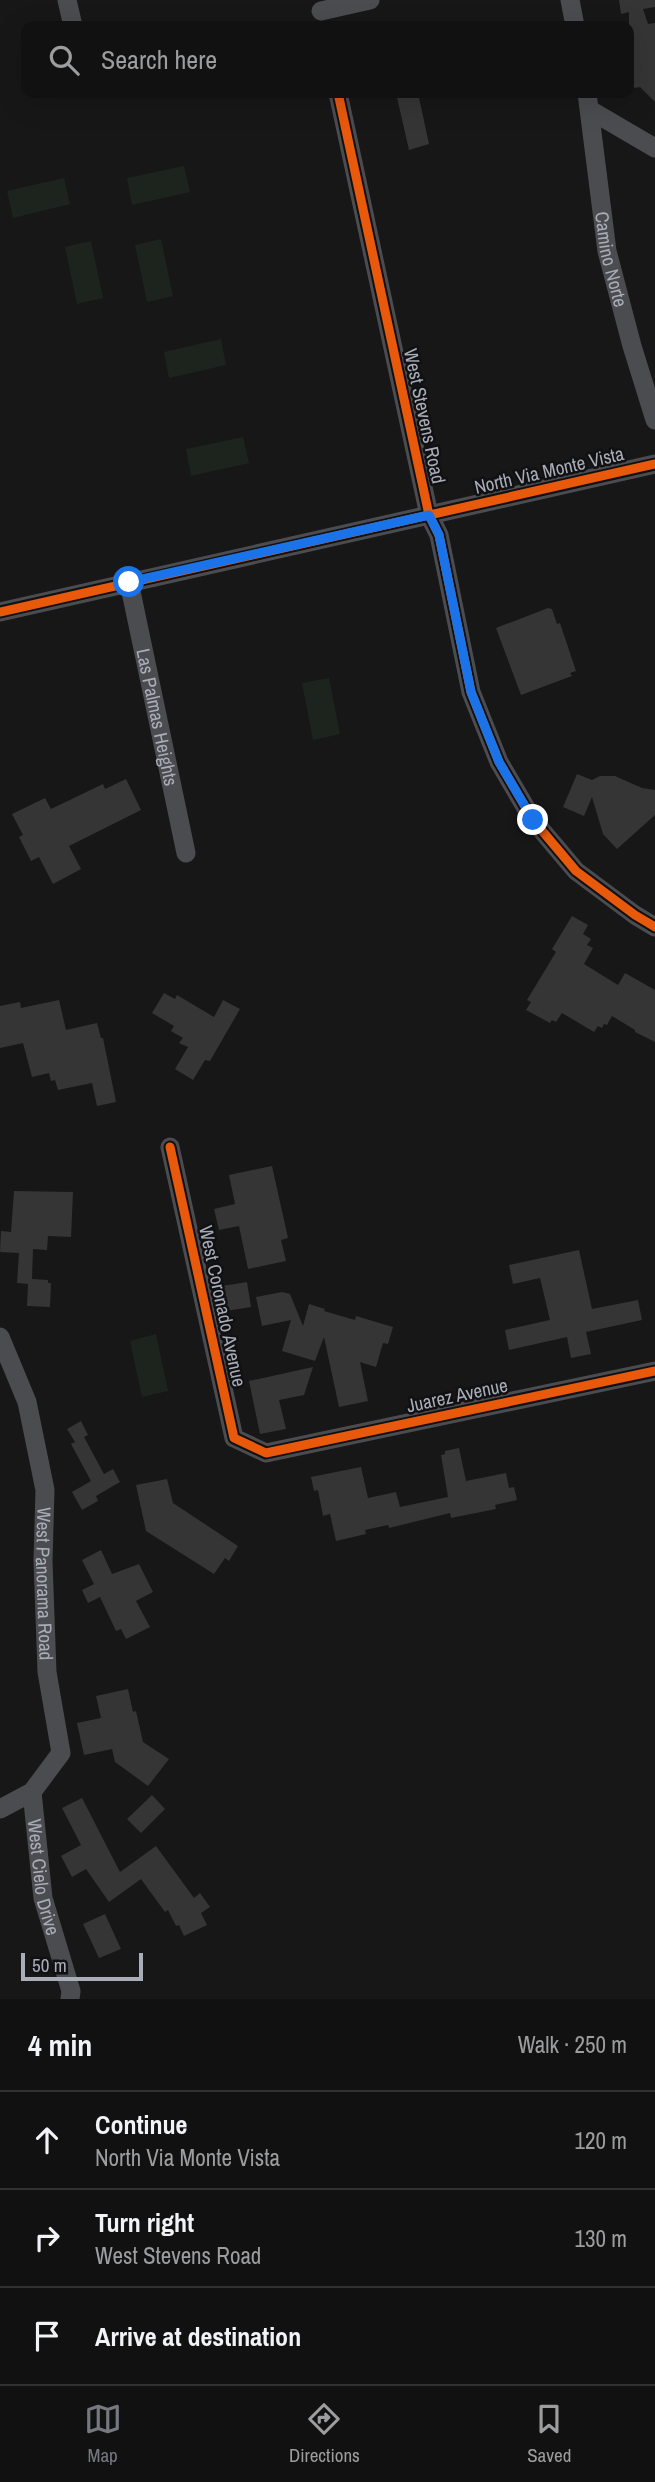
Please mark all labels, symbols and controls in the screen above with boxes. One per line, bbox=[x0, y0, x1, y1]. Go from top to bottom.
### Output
search box bbox=[21, 21, 634, 98]
icon: search bbox=[45, 41, 83, 79]
text: Search here bbox=[101, 42, 217, 77]
street label: Camino Norte bbox=[589, 210, 634, 310]
street label: West Stevens Road bbox=[398, 346, 452, 486]
street label: North Via Monte Vista bbox=[472, 440, 627, 500]
route start bbox=[113, 566, 144, 597]
street label: Las Palmas Heights bbox=[130, 646, 185, 788]
route end bbox=[517, 804, 548, 835]
street label: West Coronado Avenue bbox=[193, 1223, 253, 1389]
street label: Juarez Avenue bbox=[404, 1372, 510, 1418]
street label: West Panorama Road bbox=[30, 1507, 60, 1661]
street label: West Cielo Drive bbox=[22, 1818, 66, 1938]
scale bar bbox=[21, 1950, 144, 1982]
text: 50 m bbox=[32, 1952, 67, 1978]
text: 4 min bbox=[28, 2025, 92, 2065]
text: Walk · 250 m bbox=[518, 2029, 627, 2060]
text: Continue bbox=[95, 2107, 187, 2142]
icon: ahead bbox=[28, 2121, 66, 2159]
text: 120 m bbox=[575, 2125, 627, 2156]
text: North Via Monte Vista bbox=[95, 2142, 280, 2173]
text: Turn right bbox=[95, 2205, 194, 2240]
icon: right bbox=[28, 2219, 66, 2257]
text: 130 m bbox=[575, 2223, 627, 2254]
text: West Stevens Road bbox=[95, 2240, 261, 2271]
icon: arrive bbox=[28, 2317, 66, 2355]
text: Arrive at destination bbox=[95, 2319, 301, 2354]
tab: Map bbox=[84, 2400, 122, 2468]
tab: Directions bbox=[289, 2400, 360, 2468]
tab: Saved bbox=[527, 2400, 571, 2468]

